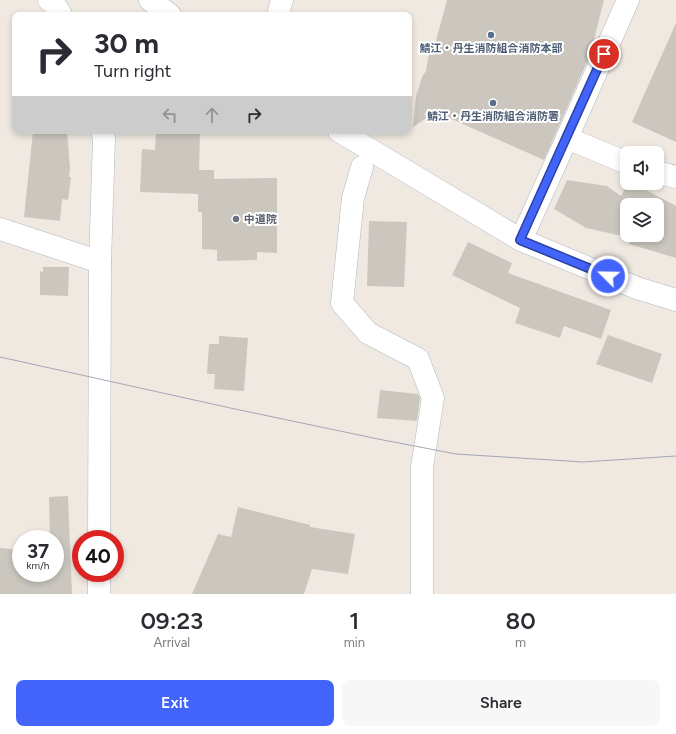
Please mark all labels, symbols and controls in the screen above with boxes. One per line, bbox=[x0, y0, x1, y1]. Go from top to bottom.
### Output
text: 30 m bbox=[94, 26, 159, 60]
icon: right bbox=[28, 28, 80, 80]
marker: 鯖江・丹生消防組合消防本部 bbox=[486, 30, 496, 40]
pin bbox=[587, 37, 621, 71]
place label: 鯖江・丹生消防組合消防本部 bbox=[420, 42, 563, 55]
icon: arrive bbox=[593, 43, 615, 65]
text: Turn right bbox=[94, 60, 171, 82]
marker: 鯖江・丹生消防組合消防署 bbox=[488, 98, 498, 108]
icon: left bbox=[159, 104, 181, 126]
icon: ahead bbox=[201, 104, 223, 126]
icon: right bbox=[243, 104, 265, 126]
place label: 鯖江・丹生消防組合消防署 bbox=[427, 110, 559, 123]
map controls bbox=[620, 146, 664, 242]
button: sound bbox=[620, 146, 664, 190]
button: layers bbox=[620, 198, 664, 242]
place label: 中道院 bbox=[244, 213, 277, 226]
marker: 中道院 bbox=[231, 214, 241, 224]
position arrow bbox=[587, 255, 629, 297]
speed limit sign: 40 bbox=[72, 530, 124, 582]
text: 37 bbox=[27, 539, 49, 563]
text: km/h bbox=[27, 559, 49, 572]
text: 09:23 bbox=[140, 606, 203, 635]
text: 1 bbox=[349, 606, 359, 635]
text: 80 bbox=[505, 606, 536, 635]
text: Arrival bbox=[153, 635, 190, 650]
text: min bbox=[344, 635, 365, 650]
text: m bbox=[515, 635, 526, 650]
button: Exit bbox=[16, 680, 334, 726]
button: Share bbox=[342, 680, 660, 726]

